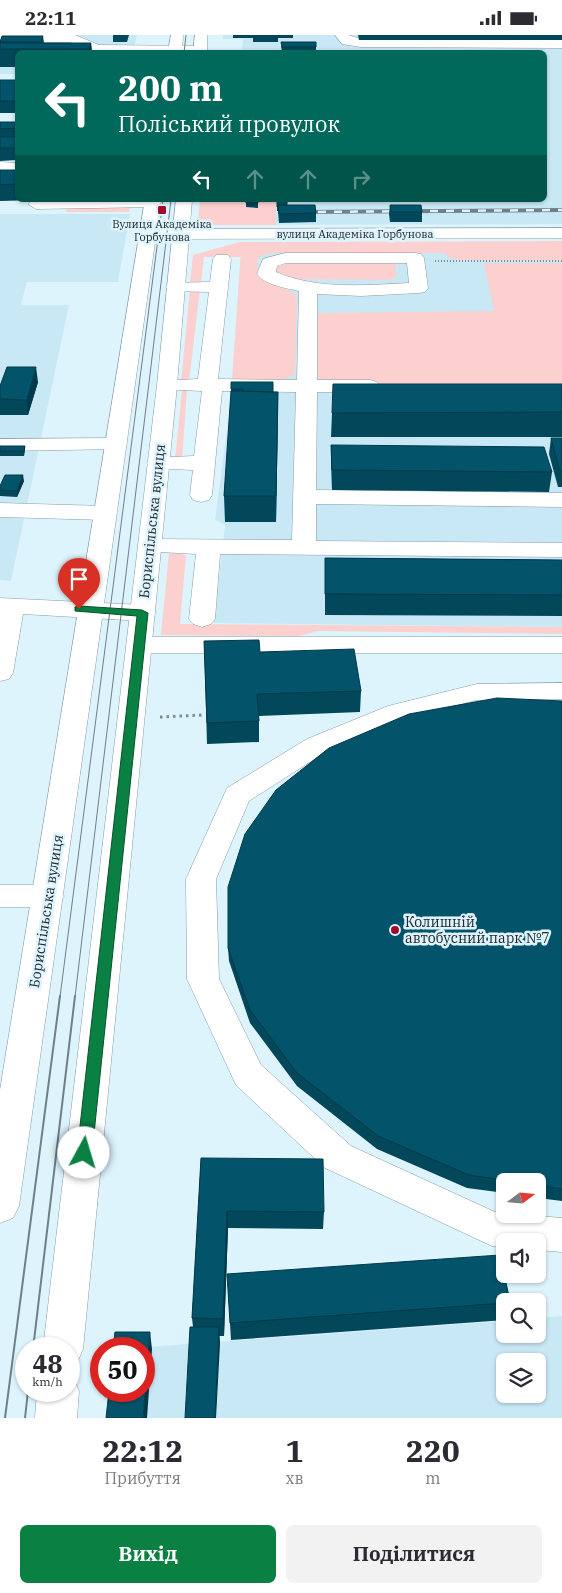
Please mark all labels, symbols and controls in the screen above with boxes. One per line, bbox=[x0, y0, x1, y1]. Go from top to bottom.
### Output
text: 22:11 bbox=[25, 6, 76, 30]
text: 200 m bbox=[118, 65, 223, 111]
icon: left bbox=[35, 70, 100, 135]
text: Поліський провулок bbox=[118, 109, 340, 138]
icon: left bbox=[188, 165, 216, 193]
icon: ahead bbox=[241, 165, 269, 193]
icon: ahead bbox=[294, 165, 322, 193]
icon: right bbox=[347, 165, 375, 193]
marker: Вулиця Академіка Горбунова bbox=[156, 204, 168, 216]
place label: Вулиця Академіка Горбунова bbox=[112, 217, 212, 244]
street label: вулиця Академіка Горбунова bbox=[277, 227, 433, 241]
street label: Бориспільська вулиця bbox=[135, 443, 169, 599]
pin bbox=[58, 558, 100, 609]
icon: arrive bbox=[65, 565, 93, 593]
street label: Бориспільська вулиця bbox=[25, 833, 67, 989]
place label: Колишній автобусний парк №7 bbox=[405, 913, 550, 947]
marker: Колишній автобусний парк №7 bbox=[389, 924, 401, 936]
position arrow bbox=[57, 1126, 109, 1178]
north arrow bbox=[496, 1173, 546, 1223]
map controls bbox=[496, 1173, 546, 1403]
button: sound bbox=[496, 1233, 546, 1283]
button: search bbox=[496, 1293, 546, 1343]
speed limit sign: 50 bbox=[90, 1337, 155, 1402]
text: 48 bbox=[32, 1347, 63, 1380]
button: layers bbox=[496, 1353, 546, 1403]
text: km/h bbox=[32, 1374, 63, 1389]
text: 22:12 bbox=[102, 1431, 183, 1470]
text: 1 bbox=[286, 1431, 304, 1470]
text: 220 bbox=[406, 1431, 460, 1470]
text: Прибуття bbox=[105, 1468, 181, 1488]
text: хв bbox=[286, 1468, 304, 1488]
text: m bbox=[425, 1468, 440, 1488]
button: Вихід bbox=[20, 1525, 276, 1583]
button: Поділитися bbox=[286, 1525, 542, 1583]

